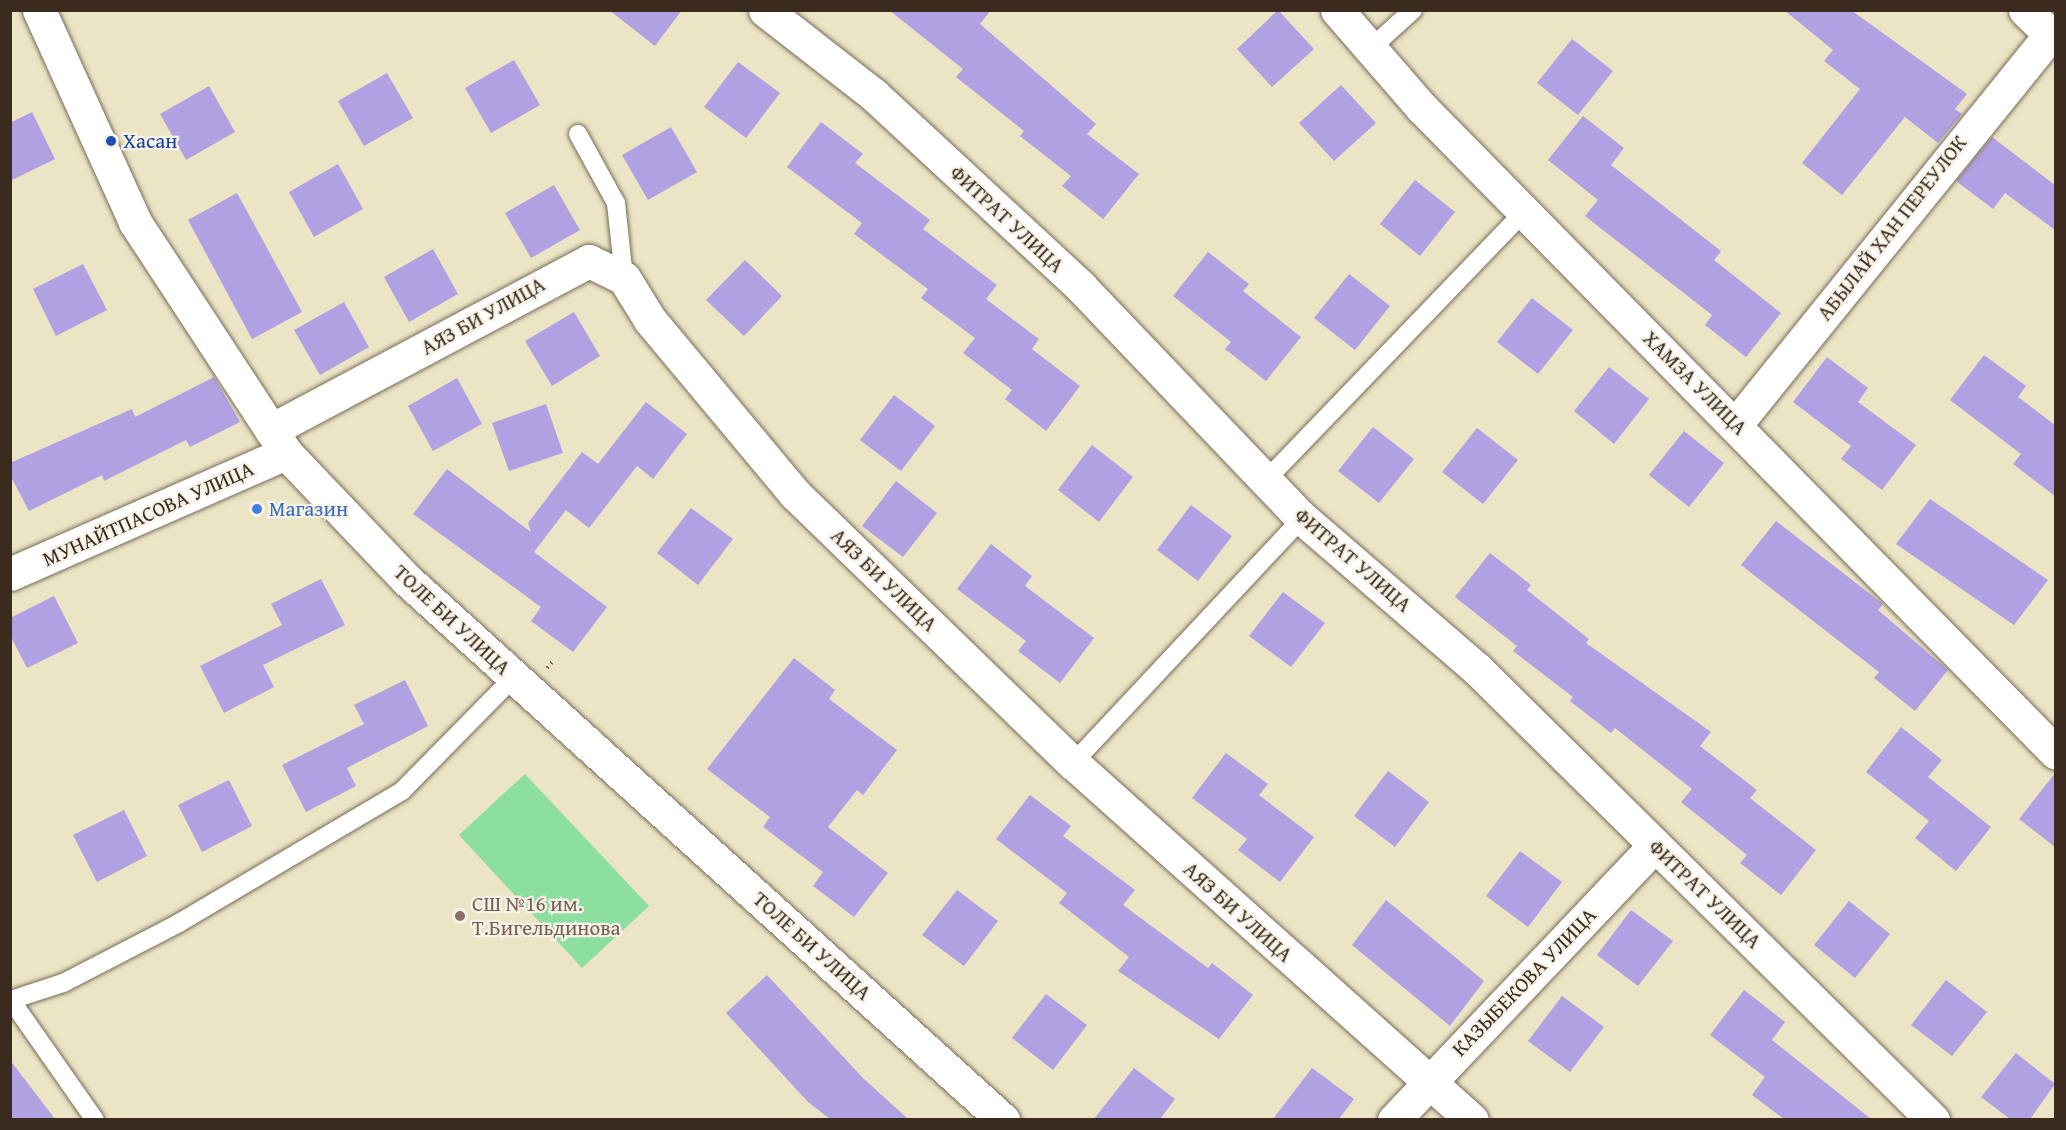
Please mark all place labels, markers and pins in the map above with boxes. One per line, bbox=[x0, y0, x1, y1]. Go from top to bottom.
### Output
place label: Хасан bbox=[123, 128, 178, 154]
marker: Хасан bbox=[104, 134, 118, 148]
place label: Магазин bbox=[269, 496, 348, 522]
marker: Магазин bbox=[250, 502, 264, 516]
place label: СШ №16 им. Т.Бигельдинова bbox=[472, 891, 621, 941]
marker: СШ №16 им. Т.Бигельдинова bbox=[453, 909, 467, 923]

